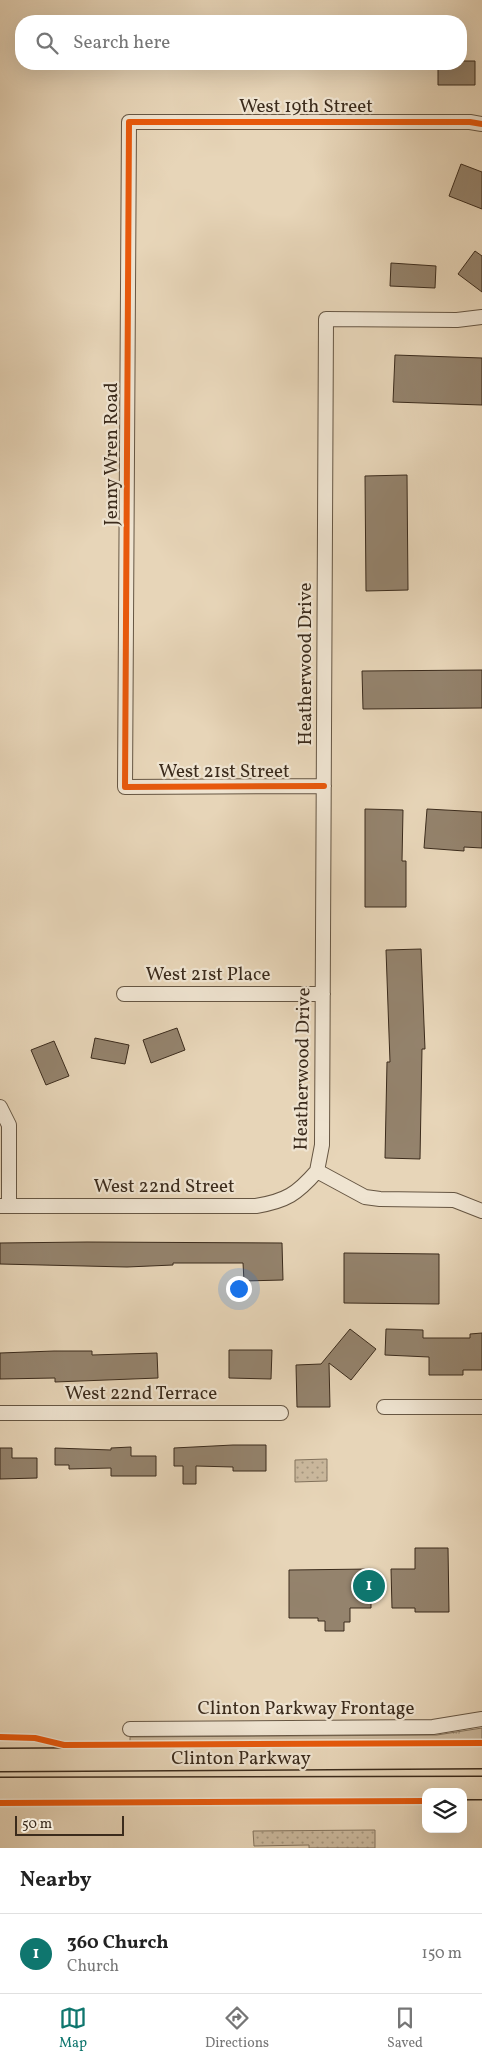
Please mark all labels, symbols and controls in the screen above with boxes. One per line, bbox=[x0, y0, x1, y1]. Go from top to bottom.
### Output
search box bbox=[15, 15, 467, 70]
icon: search bbox=[33, 29, 61, 57]
text: Search here bbox=[73, 30, 170, 56]
street label: West 19th Street bbox=[239, 94, 373, 120]
street label: Jenny Wren Road bbox=[99, 382, 125, 526]
street label: Heatherwood Drive bbox=[293, 582, 319, 746]
street label: West 21st Street bbox=[158, 759, 290, 785]
street label: West 21st Place bbox=[145, 962, 271, 988]
street label: Heatherwood Drive bbox=[289, 987, 317, 1151]
street label: West 22nd Street bbox=[93, 1174, 235, 1200]
your location bbox=[226, 1276, 252, 1302]
street label: West 22nd Terrace bbox=[65, 1381, 217, 1407]
pin: 1 bbox=[353, 1567, 385, 1605]
street label: Clinton Parkway Frontage bbox=[197, 1696, 415, 1722]
street label: Clinton Parkway bbox=[171, 1746, 311, 1772]
map controls bbox=[422, 1788, 467, 1833]
button: layers bbox=[422, 1788, 467, 1833]
scale bar bbox=[15, 1813, 124, 1836]
text: 50 m bbox=[22, 1815, 52, 1834]
text: Nearby bbox=[20, 1866, 91, 1895]
text: 360 Church bbox=[67, 1930, 169, 1956]
text: 1 bbox=[33, 1943, 39, 1965]
text: 150 m bbox=[421, 1943, 462, 1965]
text: Church bbox=[67, 1956, 119, 1978]
tab: Map bbox=[59, 2004, 87, 2053]
tab: Directions bbox=[205, 2004, 269, 2053]
tab: Saved bbox=[387, 2004, 423, 2053]

